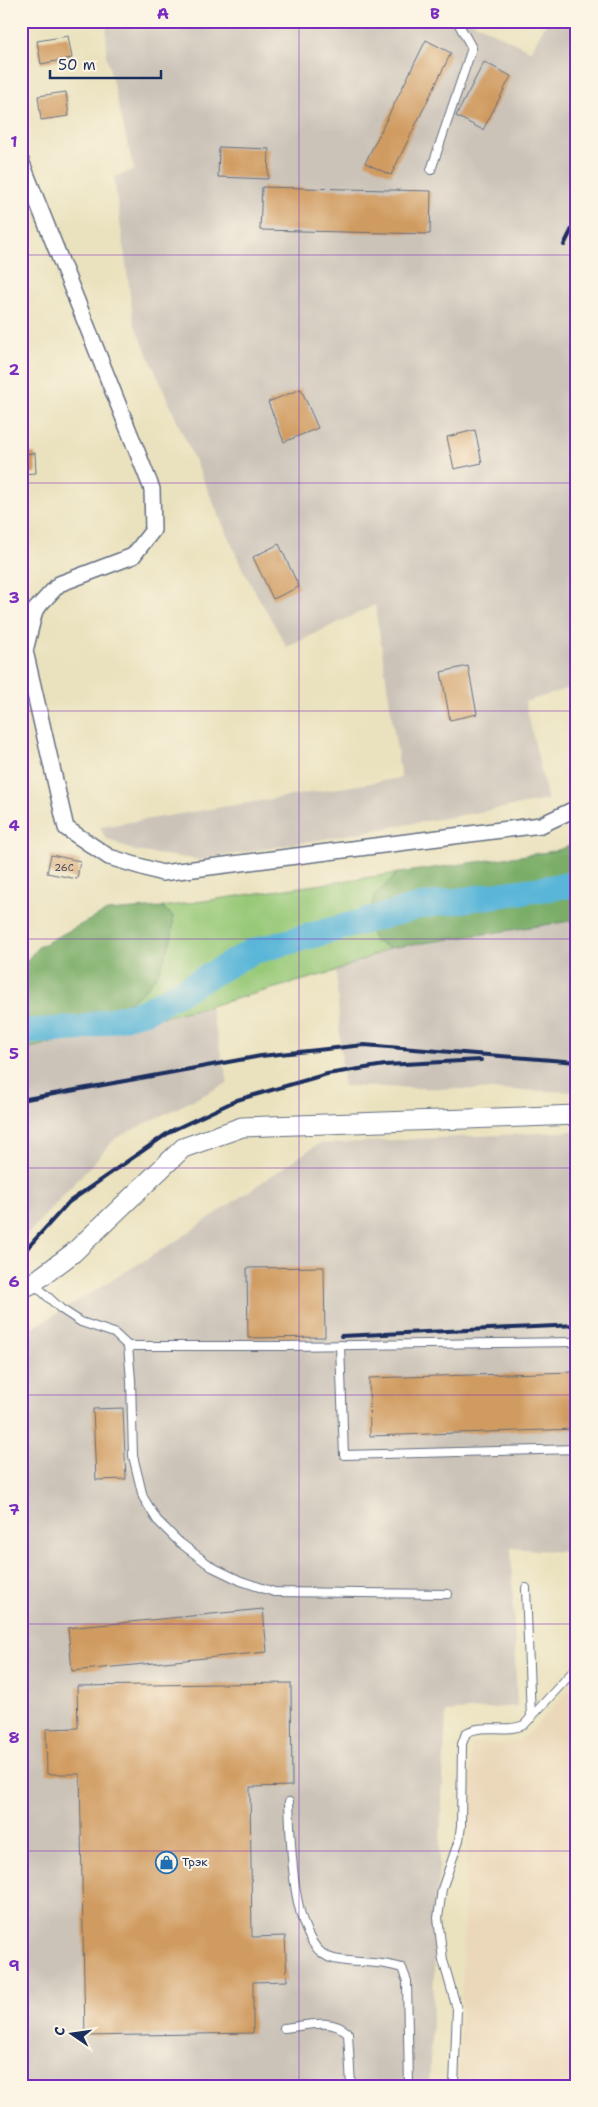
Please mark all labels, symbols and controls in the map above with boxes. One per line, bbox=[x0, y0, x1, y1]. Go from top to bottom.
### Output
text: A bbox=[157, 3, 169, 24]
text: B bbox=[430, 3, 440, 24]
scale bar bbox=[50, 48, 161, 80]
text: 50 m bbox=[58, 55, 96, 75]
text: 1 bbox=[10, 131, 18, 152]
text: 2 bbox=[8, 359, 20, 380]
text: 3 bbox=[8, 587, 20, 608]
text: 4 bbox=[8, 815, 20, 836]
house number: 26С bbox=[54, 861, 74, 874]
text: 5 bbox=[9, 1043, 19, 1064]
text: 6 bbox=[8, 1271, 20, 1292]
text: 7 bbox=[8, 1499, 20, 1520]
text: 8 bbox=[8, 1727, 20, 1748]
shop icon: Трэк bbox=[154, 1850, 178, 1874]
place label: Трэк bbox=[182, 1854, 208, 1870]
text: 9 bbox=[8, 1955, 20, 1976]
north arrow bbox=[48, 2010, 98, 2060]
text: С bbox=[50, 2025, 69, 2037]

